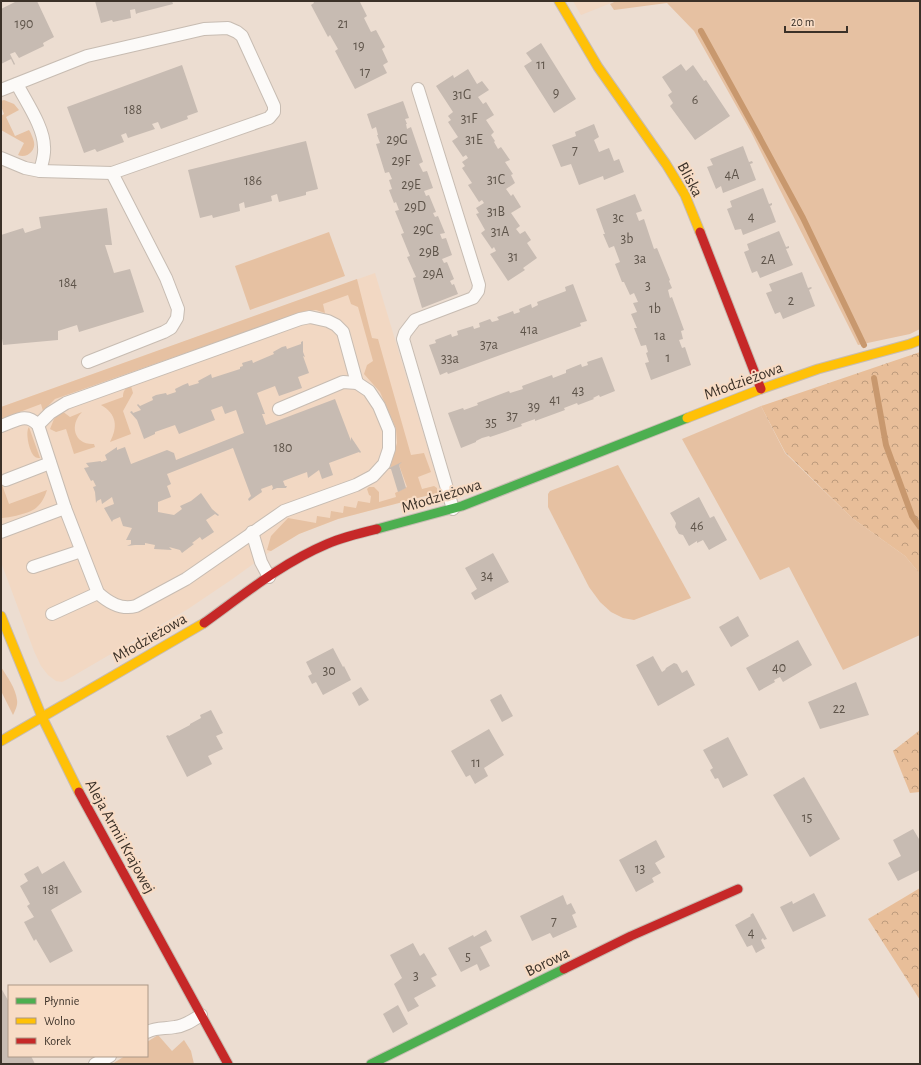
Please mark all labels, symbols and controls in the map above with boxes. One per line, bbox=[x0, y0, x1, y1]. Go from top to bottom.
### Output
scale bar bbox=[785, 8, 847, 34]
text: 20 m bbox=[791, 16, 814, 28]
house number: 190 bbox=[15, 17, 33, 31]
house number: 21 bbox=[337, 17, 349, 31]
house number: 19 bbox=[353, 39, 365, 53]
house number: 11 bbox=[536, 58, 546, 72]
house number: 17 bbox=[360, 65, 370, 79]
house number: 9 bbox=[553, 86, 559, 100]
house number: 31G bbox=[453, 88, 471, 102]
house number: 6 bbox=[692, 93, 698, 107]
house number: 188 bbox=[124, 103, 142, 117]
house number: 31F bbox=[461, 112, 478, 126]
house number: 29G bbox=[386, 133, 408, 147]
house number: 31E bbox=[465, 133, 483, 147]
house number: 7 bbox=[572, 143, 578, 157]
house number: 29F bbox=[391, 154, 411, 168]
street label: Bliska bbox=[674, 160, 706, 199]
house number: 4A bbox=[725, 168, 739, 182]
house number: 31C bbox=[487, 173, 505, 187]
house number: 186 bbox=[244, 174, 262, 188]
house number: 29E bbox=[401, 178, 421, 192]
house number: 29D bbox=[404, 200, 426, 214]
house number: 31B bbox=[487, 205, 505, 219]
house number: 4 bbox=[748, 210, 755, 224]
house number: 3c bbox=[612, 211, 624, 225]
house number: 29C bbox=[413, 223, 433, 237]
house number: 31A bbox=[491, 225, 509, 239]
house number: 3b bbox=[621, 232, 633, 246]
house number: 29B bbox=[419, 245, 439, 259]
house number: 31 bbox=[508, 250, 518, 264]
house number: 3a bbox=[634, 252, 647, 266]
house number: 2A bbox=[761, 253, 775, 267]
house number: 29A bbox=[422, 267, 444, 281]
house number: 184 bbox=[59, 276, 77, 290]
house number: 3 bbox=[645, 279, 651, 293]
house number: 2 bbox=[788, 294, 794, 308]
house number: 1b bbox=[649, 302, 661, 316]
house number: 41a bbox=[520, 323, 539, 337]
house number: 1a bbox=[654, 329, 666, 343]
house number: 37a bbox=[480, 338, 499, 352]
house number: 1 bbox=[666, 351, 670, 365]
house number: 33a bbox=[441, 352, 460, 366]
street label: Młodzieżowa bbox=[702, 359, 785, 403]
house number: 43 bbox=[572, 384, 584, 398]
house number: 41 bbox=[549, 393, 561, 407]
house number: 39 bbox=[528, 400, 540, 414]
house number: 37 bbox=[506, 409, 518, 423]
house number: 35 bbox=[485, 416, 497, 430]
house number: 180 bbox=[274, 441, 292, 455]
street label: Młodzieżowa bbox=[399, 476, 483, 516]
house number: 46 bbox=[690, 519, 704, 533]
house number: 34 bbox=[481, 569, 494, 583]
street label: Młodzieżowa bbox=[110, 610, 189, 665]
house number: 40 bbox=[772, 661, 786, 675]
house number: 30 bbox=[322, 664, 336, 678]
house number: 22 bbox=[833, 702, 845, 716]
house number: 11 bbox=[471, 756, 481, 770]
street label: Aleja Armii Krajowej bbox=[81, 777, 158, 897]
house number: 15 bbox=[802, 811, 812, 825]
house number: 13 bbox=[635, 862, 646, 876]
house number: 181 bbox=[43, 883, 59, 897]
house number: 7 bbox=[551, 914, 557, 928]
house number: 4 bbox=[748, 926, 755, 940]
street label: Borowa bbox=[523, 944, 572, 979]
house number: 5 bbox=[465, 950, 471, 964]
house number: 3 bbox=[413, 969, 419, 983]
legend bbox=[8, 985, 148, 1057]
text: Płynnie bbox=[44, 995, 79, 1008]
text: Wolno bbox=[44, 1015, 75, 1027]
text: Korek bbox=[44, 1035, 71, 1047]

